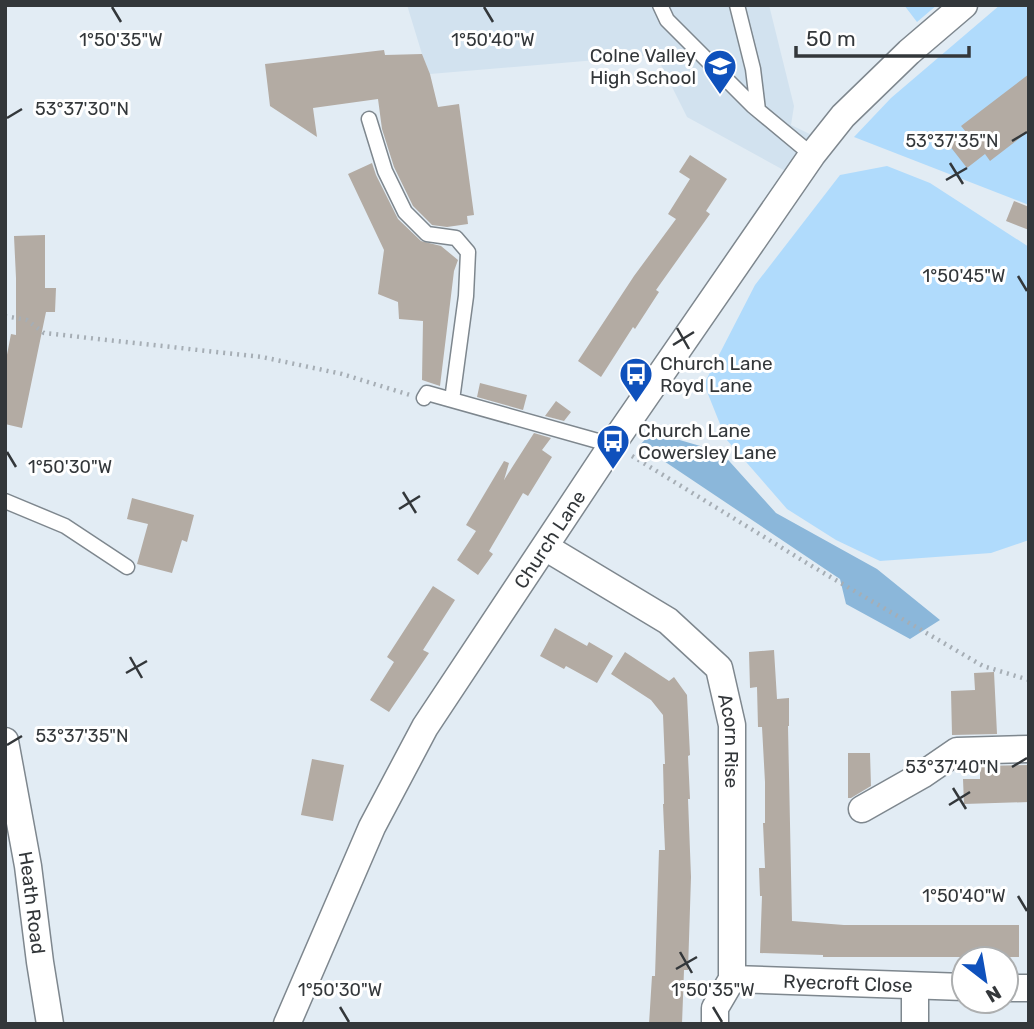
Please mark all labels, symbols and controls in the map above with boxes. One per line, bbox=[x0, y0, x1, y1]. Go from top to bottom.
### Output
scale bar bbox=[796, 14, 969, 58]
text: 50 m bbox=[806, 26, 856, 51]
text: 1°50'35"W bbox=[79, 29, 163, 51]
text: 1°50'40"W bbox=[451, 29, 535, 51]
place label: Colne Valley High School bbox=[590, 44, 696, 89]
school or university icon: Colne Valley High School bbox=[701, 47, 739, 96]
text: 53°37'30"N bbox=[35, 98, 129, 120]
text: 53°37'35"N bbox=[905, 130, 999, 152]
text: 1°50'45"W bbox=[923, 265, 1005, 287]
place label: Church Lane Royd Lane bbox=[660, 352, 773, 397]
bus stop icon: Church Lane Royd Lane bbox=[617, 355, 655, 404]
place label: Church Lane Cowersley Lane bbox=[638, 419, 777, 464]
bus stop icon: Church Lane Cowersley Lane bbox=[594, 422, 632, 471]
text: 1°50'30"W bbox=[28, 456, 112, 478]
street label: Church Lane bbox=[509, 486, 590, 593]
street label: Acorn Rise bbox=[714, 691, 744, 788]
text: 53°37'35"N bbox=[35, 725, 129, 747]
text: 53°37'40"N bbox=[905, 756, 999, 778]
street label: Heath Road bbox=[14, 849, 50, 955]
text: 1°50'40"W bbox=[922, 885, 1006, 907]
north arrow bbox=[950, 945, 1020, 1015]
street label: Ryecroft Close bbox=[783, 969, 913, 997]
text: 1°50'30"W bbox=[298, 979, 382, 1001]
text: 1°50'35"W bbox=[671, 979, 755, 1001]
text: N bbox=[982, 981, 1005, 1008]

